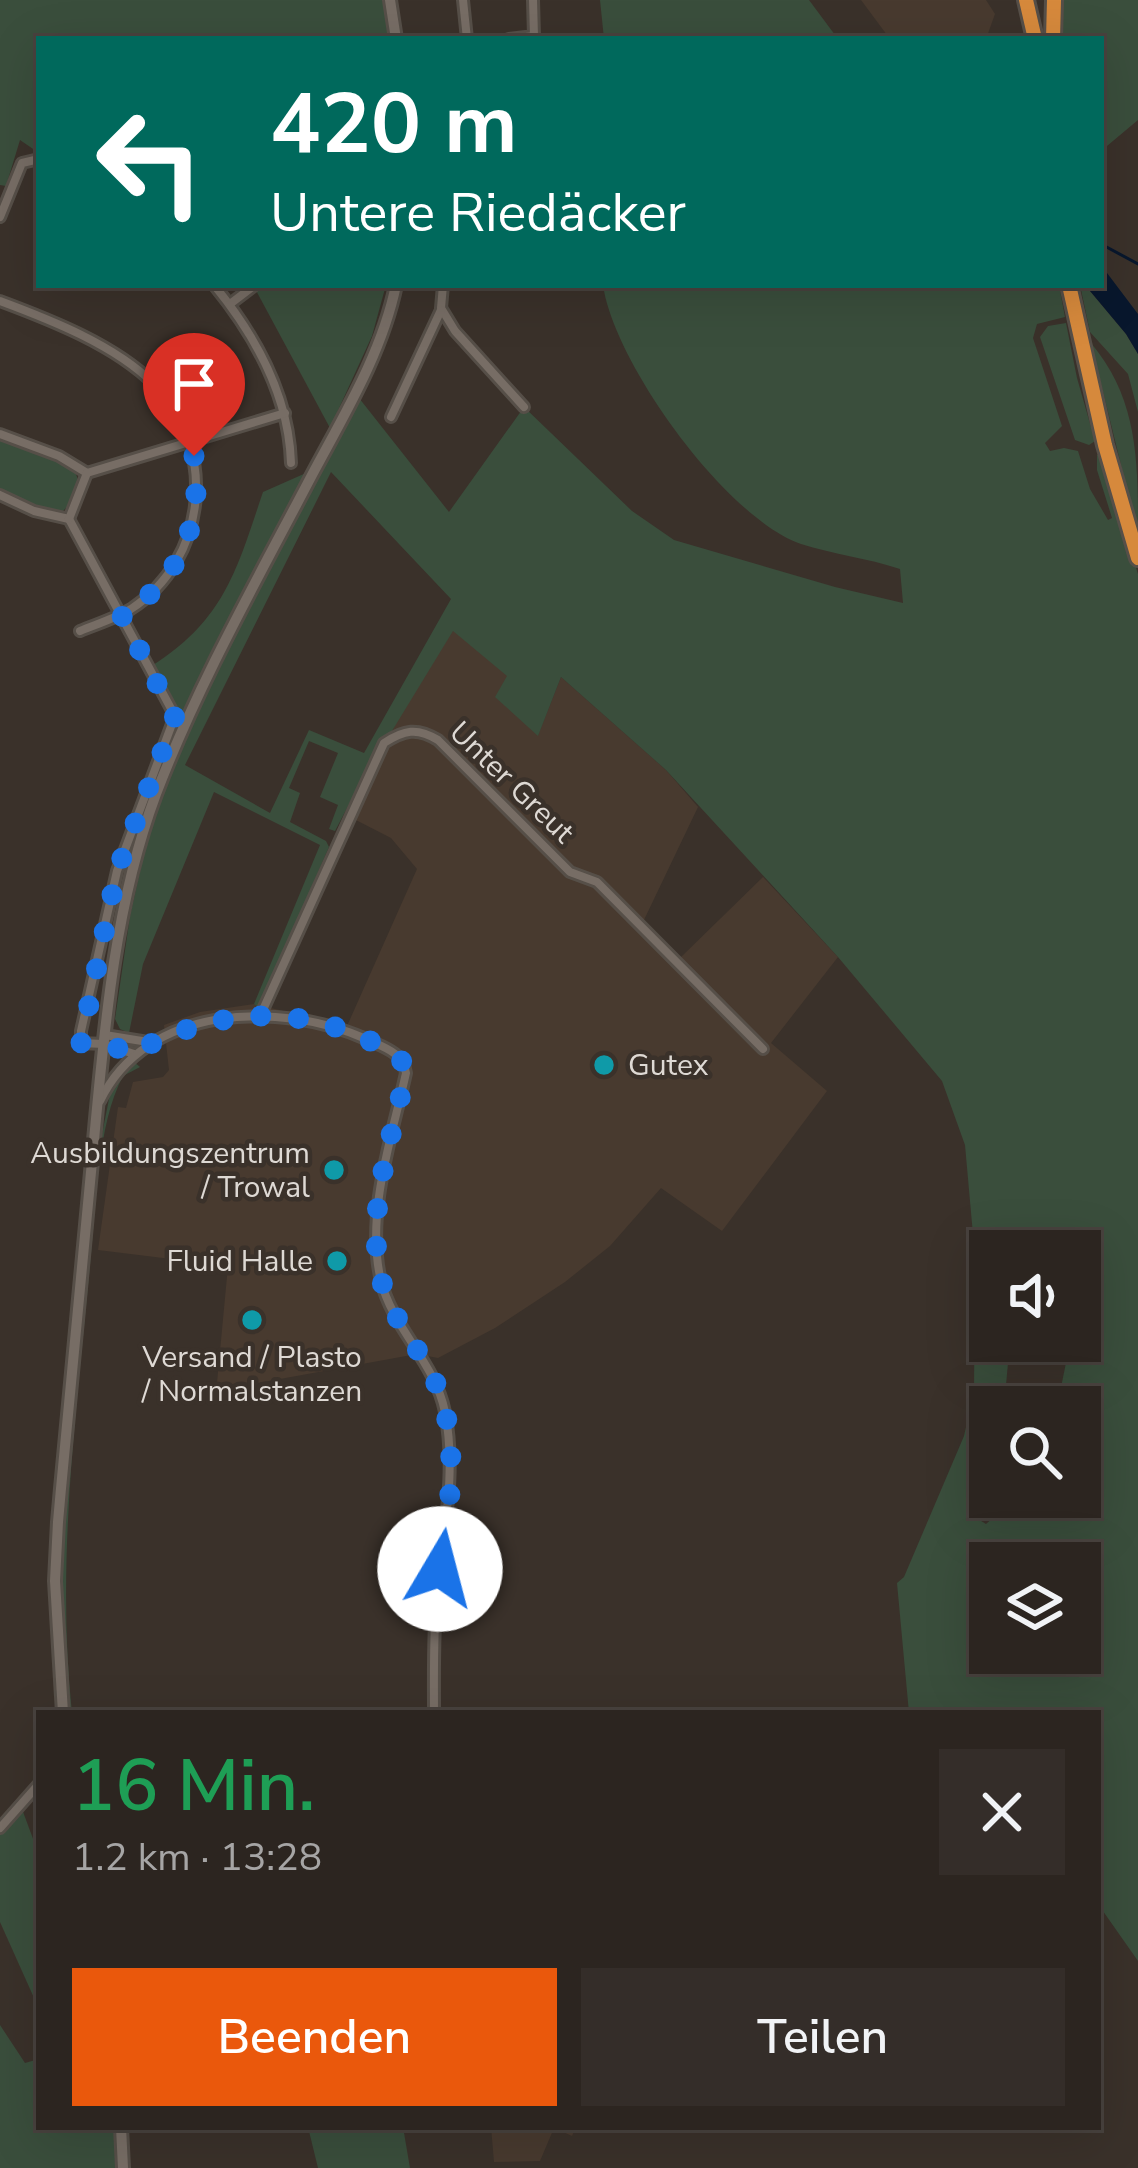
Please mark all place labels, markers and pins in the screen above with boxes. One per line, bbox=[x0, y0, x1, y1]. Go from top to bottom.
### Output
pin bbox=[143, 333, 245, 456]
place label: Gutex bbox=[628, 1045, 709, 1086]
marker: Gutex bbox=[591, 1052, 617, 1078]
place label: Ausbildungszentrum / Trowal bbox=[30, 1133, 310, 1208]
marker: Ausbildungszentrum / Trowal bbox=[321, 1157, 347, 1183]
place label: Fluid Halle bbox=[166, 1241, 313, 1282]
marker: Fluid Halle bbox=[324, 1248, 350, 1274]
marker: Versand / Plasto / Normalstanzen bbox=[239, 1307, 265, 1333]
place label: Versand / Plasto / Normalstanzen bbox=[141, 1337, 362, 1412]

